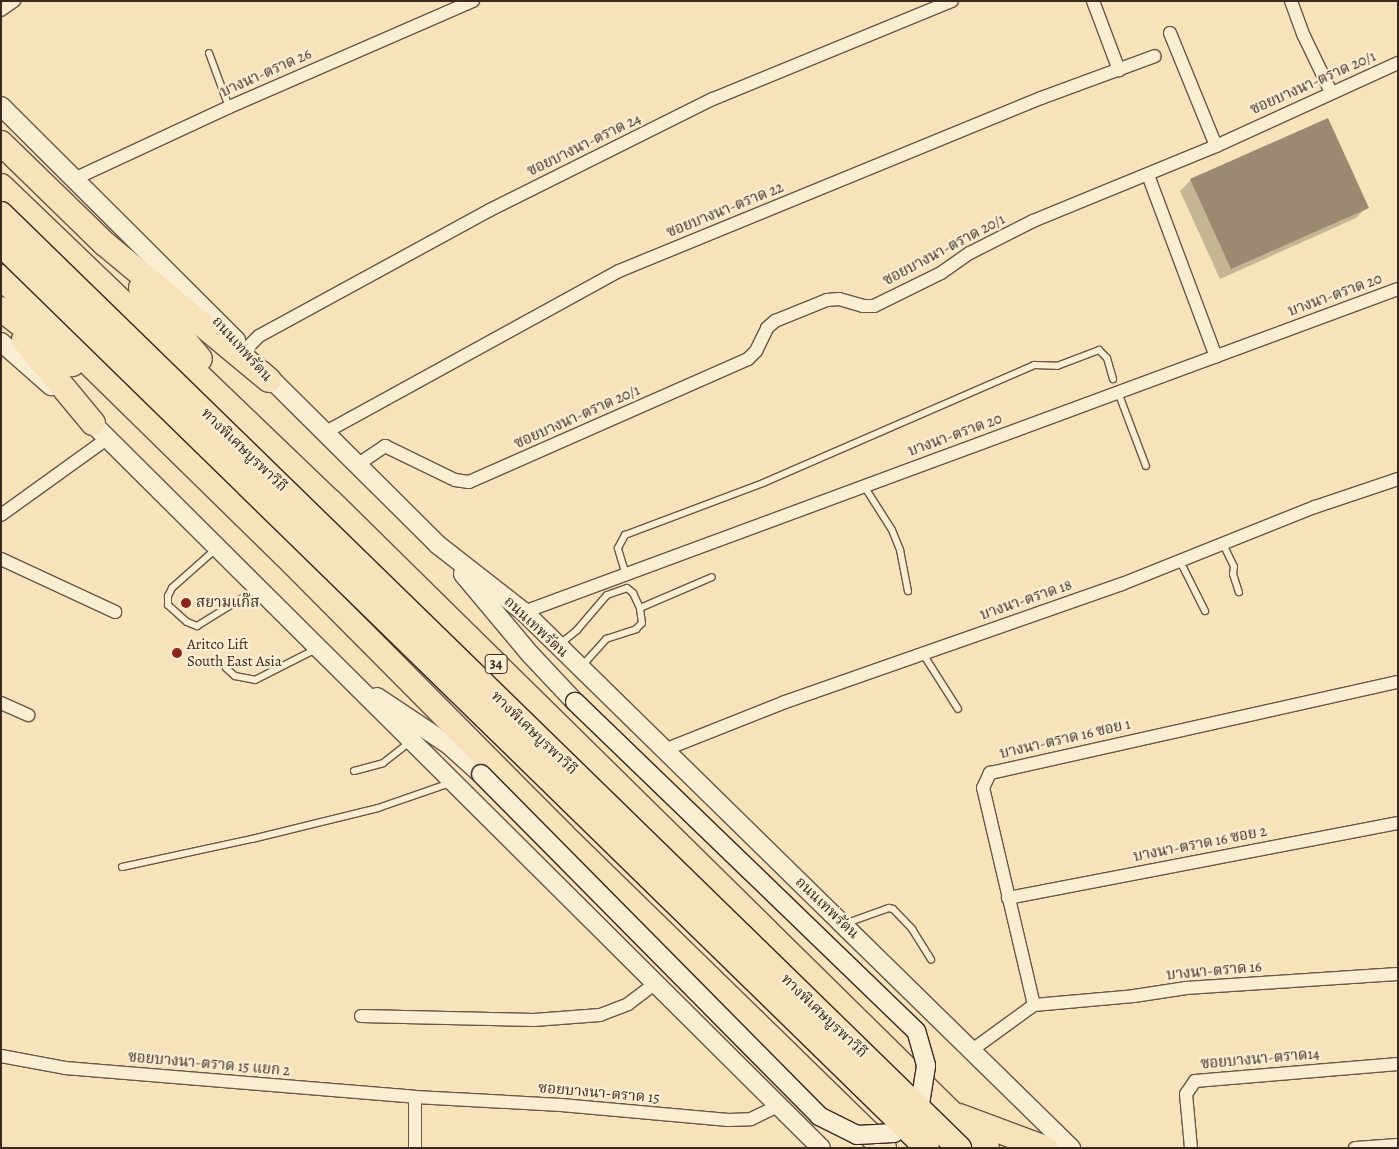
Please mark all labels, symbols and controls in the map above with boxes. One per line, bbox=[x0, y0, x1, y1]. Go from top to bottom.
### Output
street label: บางนา-ตราด 26 bbox=[218, 45, 314, 101]
street label: ซอยบางนา-ตราด 20/1 bbox=[1247, 47, 1379, 119]
street label: ซอยบางนา-ตราด 24 bbox=[524, 110, 644, 180]
street label: ซอยบางนา-ตราด 22 bbox=[664, 178, 786, 242]
street label: ซอยบางนา-ตราด 20/1 bbox=[880, 210, 1008, 290]
street label: บางนา-ตราด 20 bbox=[1286, 270, 1384, 320]
street label: ถนนเทพรัตน bbox=[208, 313, 276, 385]
street label: ซอยบางนา-ตราด 20/1 bbox=[511, 381, 643, 453]
street label: ทางพิเศษบูรพาวิถี bbox=[197, 404, 291, 496]
street label: บางนา-ตราด 20 bbox=[906, 410, 1004, 460]
street label: บางนา-ตราด 18 bbox=[978, 576, 1074, 624]
street label: ถนนเทพรัตน bbox=[500, 593, 572, 661]
place label: สยามแก๊ส bbox=[196, 594, 259, 612]
marker: สยามแก๊ส bbox=[180, 597, 192, 609]
place label: Aritco Lift South East Asia bbox=[187, 635, 282, 670]
marker: Aritco Lift South East Asia bbox=[171, 647, 183, 659]
road number: 34 bbox=[484, 652, 508, 676]
street label: ทางพิเศษบูรพาวิถี bbox=[487, 687, 581, 779]
street label: บางนา-ตราด 16 ซอย 1 bbox=[998, 715, 1132, 763]
street label: บางนา-ตราด 16 ซอย 2 bbox=[1132, 822, 1268, 866]
street label: ถนนเทพรัตน bbox=[791, 873, 863, 943]
street label: บางนา-ตราด 16 bbox=[1166, 958, 1262, 984]
street label: ทางพิเศษบูรพาวิถี bbox=[777, 970, 871, 1062]
street label: ซอยบางนา-ตราด14 bbox=[1200, 1045, 1320, 1073]
street label: ซอยบางนา-ตราด 15 แยก 2 bbox=[127, 1048, 291, 1080]
street label: ซอยบางนา-ตราด 15 bbox=[537, 1079, 661, 1107]

